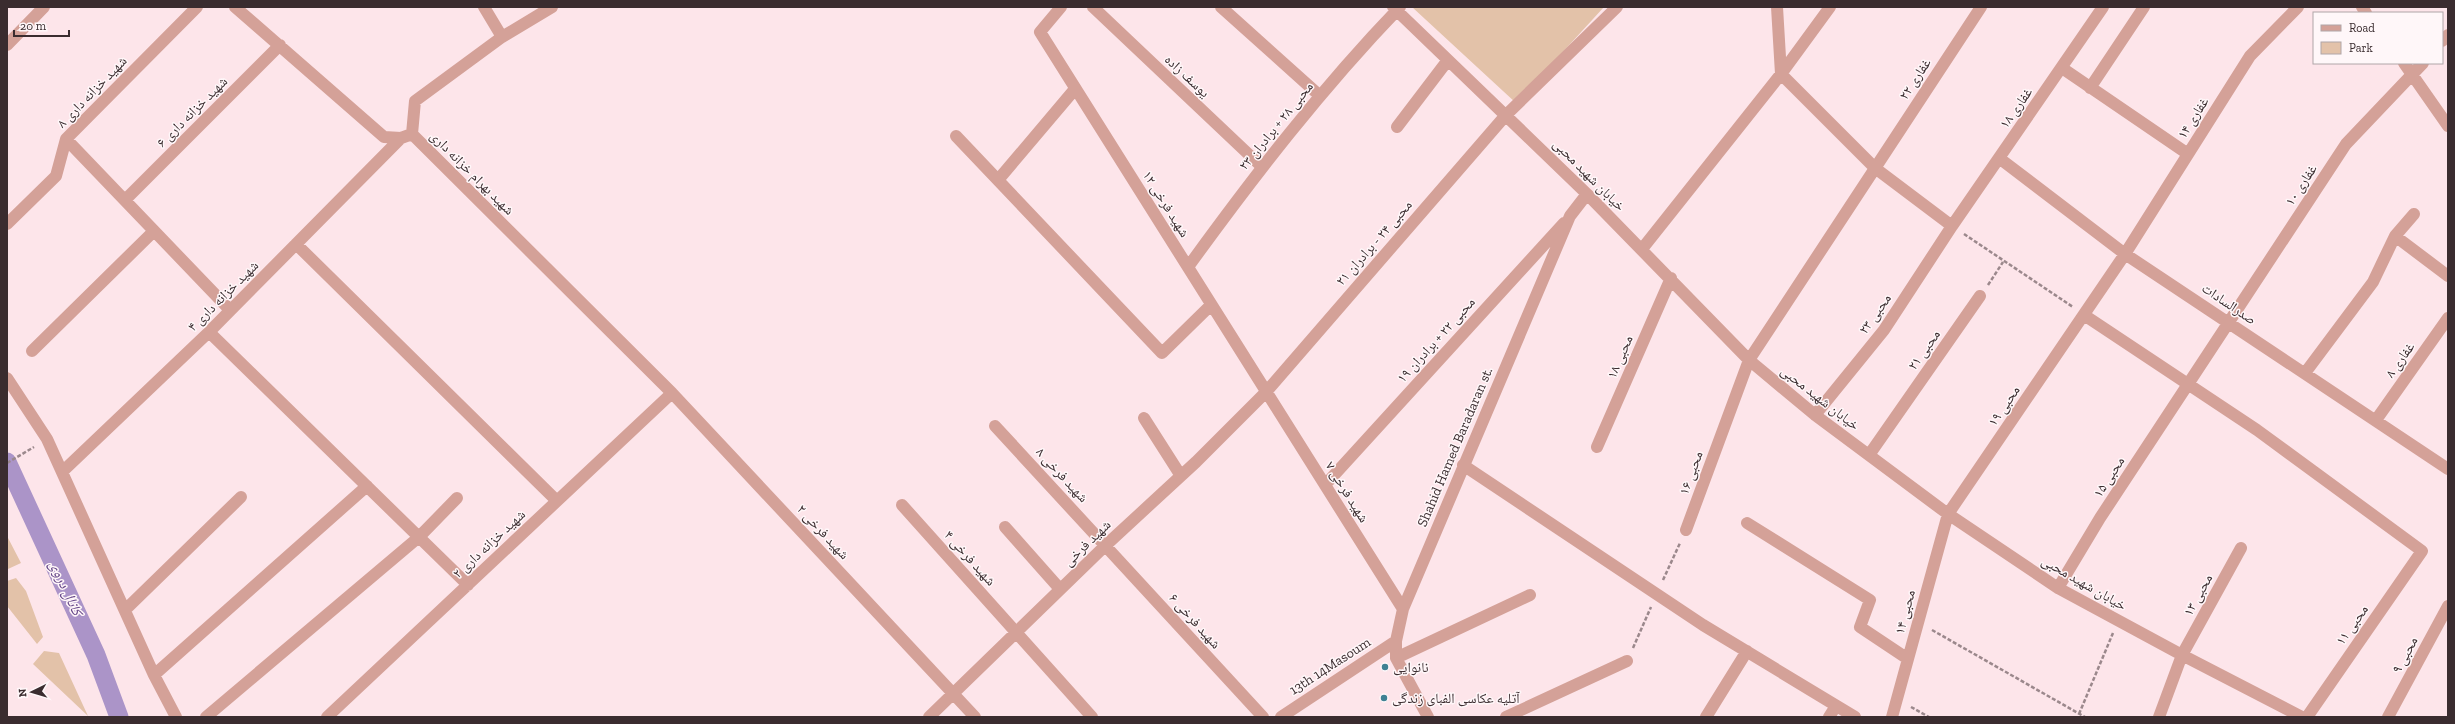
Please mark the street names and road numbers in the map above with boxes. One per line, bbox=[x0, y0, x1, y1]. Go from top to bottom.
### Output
street label: یوسف زاده bbox=[1161, 51, 1213, 101]
street label: شهید خزانه داری ۸ bbox=[53, 53, 131, 131]
street label: غفاری ۲۲ bbox=[1895, 55, 1935, 103]
street label: شهید خزانه داری ۶ bbox=[153, 73, 231, 151]
street label: محبی ۲۸ + برادران ۲۳ bbox=[1235, 78, 1317, 174]
street label: غفاری ۱۸ bbox=[1996, 84, 2036, 132]
street label: غفاری ۱۴ bbox=[2174, 94, 2212, 142]
street label: شهید بهرام خزانه داری bbox=[426, 127, 518, 219]
street label: خیابان شهید محبی bbox=[1549, 135, 1629, 215]
street label: غفاری ۱۰ bbox=[2281, 161, 2321, 209]
street label: شهید فرخی ۱۲ bbox=[1139, 168, 1193, 240]
street label: محبی ۲۴ - برادران ۲۱ bbox=[1332, 197, 1416, 289]
street label: شهید خزانه داری ۴ bbox=[184, 257, 262, 335]
street label: صدرالسادات bbox=[2199, 280, 2259, 328]
street label: محبی ۲۳ bbox=[1855, 291, 1895, 337]
street label: محبی ۲۲ + برادران ۱۹ bbox=[1393, 294, 1479, 386]
street label: محبی ۲۱ bbox=[1904, 327, 1944, 373]
street label: محبی ۱۸ bbox=[1603, 333, 1637, 381]
street label: غفاری ۸ bbox=[2382, 339, 2418, 381]
street label: خیابان شهید محبی bbox=[1777, 362, 1863, 434]
street label: Shahid Hamed Baradaran st. bbox=[1414, 365, 1496, 529]
street label: محبی ۱۹ bbox=[1984, 383, 2024, 429]
street label: شهید فرخی ۸ bbox=[1032, 444, 1092, 506]
street label: محبی ۱۶ bbox=[1675, 449, 1707, 497]
street label: محبی ۱۵ bbox=[2090, 453, 2128, 501]
street label: شهید فرخی ۷ bbox=[1322, 458, 1372, 526]
street label: شهید فرخی ۲ bbox=[793, 501, 853, 563]
street label: شهید خزانه داری ۲ bbox=[449, 506, 529, 582]
street label: شهید فرخی bbox=[1060, 516, 1114, 570]
street label: شهید فرخی ۴ bbox=[941, 527, 999, 589]
street label: خیابان شهید محبی bbox=[2039, 552, 2129, 614]
street label: محبی ۱۳ bbox=[2180, 571, 2216, 619]
street label: محبی ۱۴ bbox=[1891, 588, 1919, 636]
street label: شهید فرخی ۶ bbox=[1166, 590, 1224, 652]
street label: محبی ۱۱ bbox=[2332, 602, 2372, 648]
street label: 13th 14Masoum bbox=[1286, 633, 1374, 699]
street label: محبی ۹ bbox=[2388, 634, 2422, 676]

